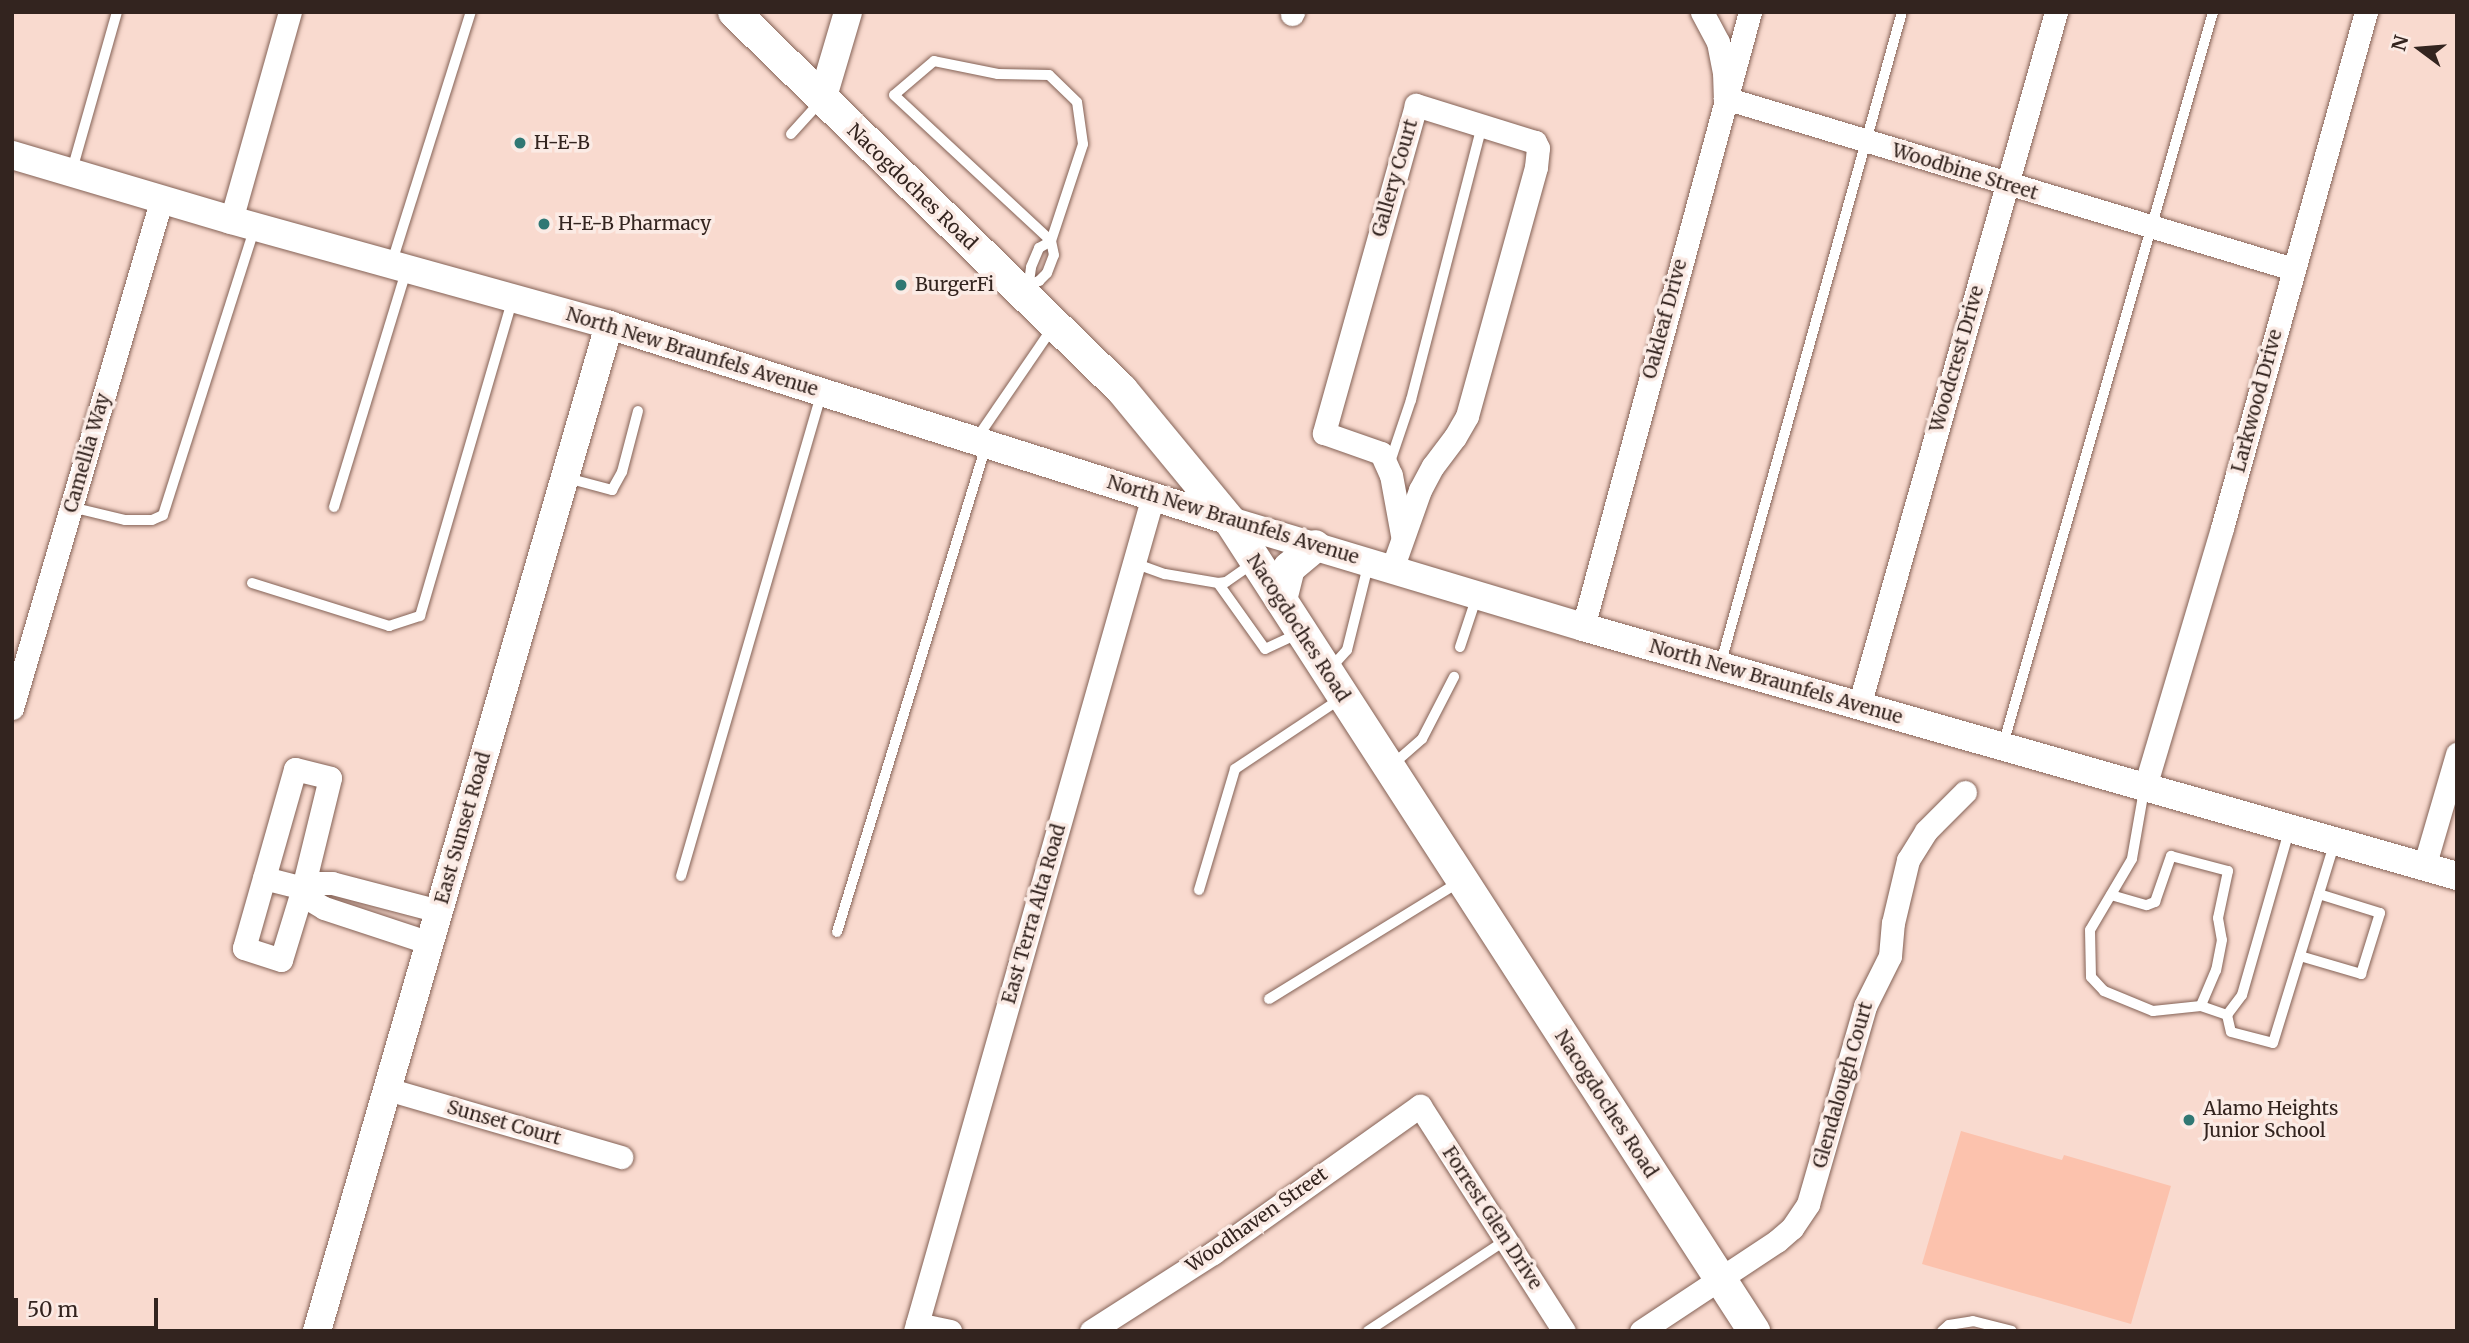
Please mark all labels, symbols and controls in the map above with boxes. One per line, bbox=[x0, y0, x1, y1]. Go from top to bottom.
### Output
north arrow bbox=[2385, 14, 2455, 84]
text: N bbox=[2386, 33, 2413, 54]
street label: Gallery Court bbox=[1367, 117, 1423, 239]
street label: Nacogdoches Road bbox=[842, 119, 982, 255]
place label: H-E-B bbox=[534, 132, 590, 154]
marker: H-E-B bbox=[512, 135, 528, 151]
street label: Woodbine Street bbox=[1889, 139, 2041, 205]
place label: H-E-B Pharmacy bbox=[558, 213, 711, 235]
marker: H-E-B Pharmacy bbox=[536, 216, 552, 232]
street label: Oakleaf Drive bbox=[1638, 257, 1692, 381]
place label: BurgerFi bbox=[915, 274, 994, 296]
marker: BurgerFi bbox=[893, 277, 909, 293]
street label: Woodcrest Drive bbox=[1925, 283, 1989, 435]
street label: North New Braunfels Avenue bbox=[563, 303, 821, 401]
street label: Larkwood Drive bbox=[2227, 327, 2287, 475]
street label: Camellia Way bbox=[59, 391, 115, 515]
street label: North New Braunfels Avenue bbox=[1104, 471, 1362, 569]
street label: Nacogdoches Road bbox=[1242, 550, 1354, 706]
street label: North New Braunfels Avenue bbox=[1647, 635, 1905, 729]
street label: East Sunset Road bbox=[430, 749, 496, 907]
street label: East Terra Alta Road bbox=[997, 821, 1071, 1007]
street label: Glendalough Court bbox=[1808, 999, 1878, 1171]
street label: Nacogdoches Road bbox=[1550, 1026, 1662, 1182]
street label: Sunset Court bbox=[444, 1096, 564, 1150]
place label: Alamo Heights Junior School bbox=[2203, 1098, 2338, 1142]
marker: Alamo Heights Junior School bbox=[2181, 1112, 2197, 1128]
street label: Forrest Glen Drive bbox=[1437, 1142, 1547, 1294]
street label: Woodhaven Street bbox=[1182, 1163, 1332, 1277]
scale bar bbox=[18, 1284, 161, 1328]
text: 50 m bbox=[27, 1296, 78, 1323]

